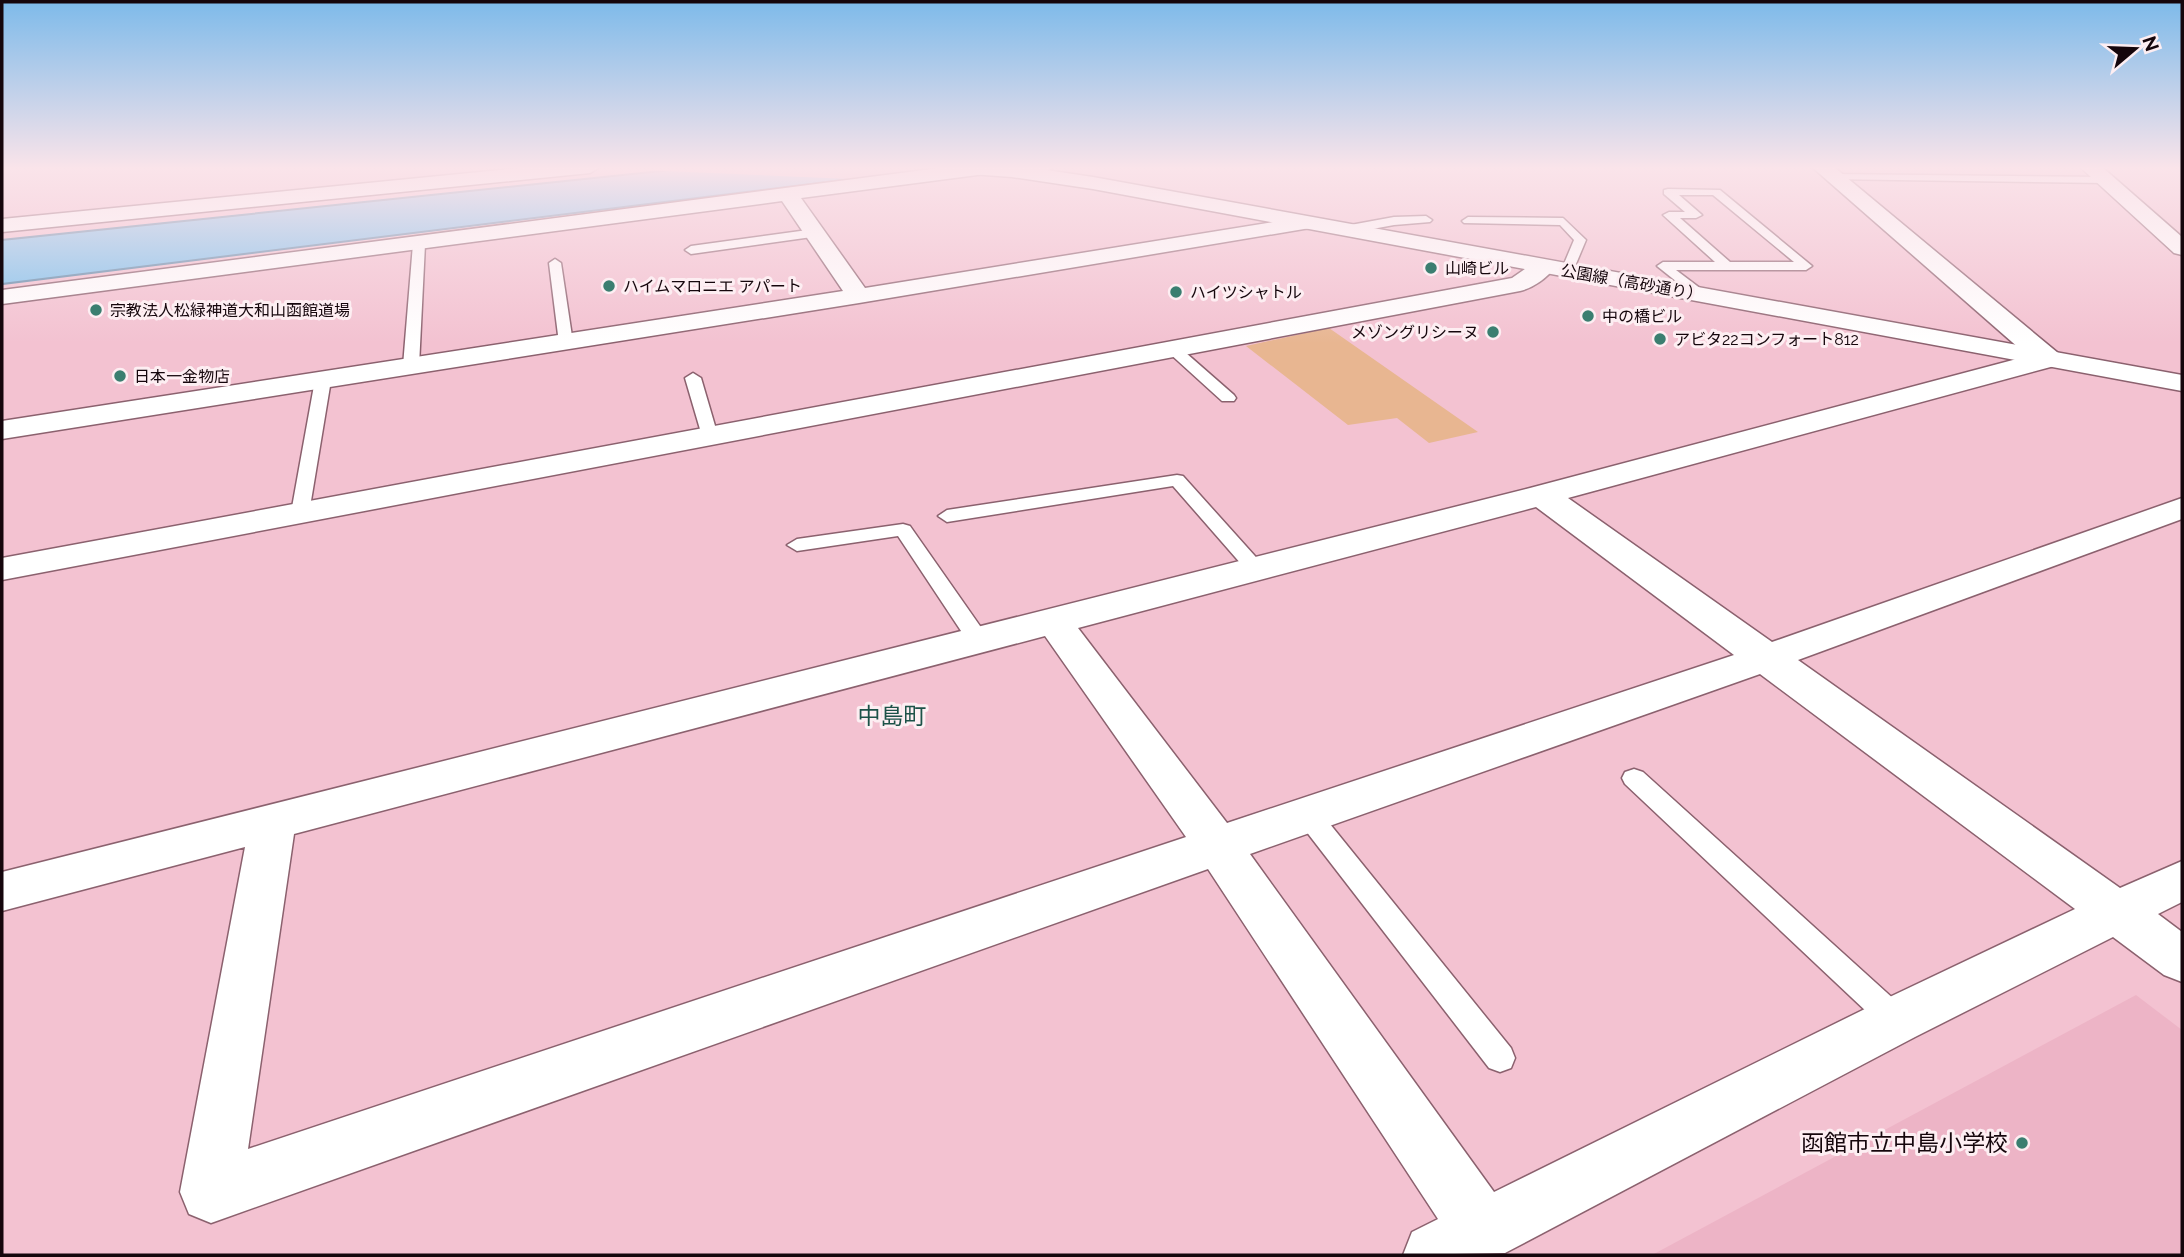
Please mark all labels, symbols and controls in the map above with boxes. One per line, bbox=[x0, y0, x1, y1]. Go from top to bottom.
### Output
north arrow bbox=[2100, 14, 2170, 84]
text: N bbox=[2138, 33, 2164, 54]
place label: 山崎ビル bbox=[1445, 259, 1509, 278]
marker: 山崎ビル bbox=[1423, 260, 1439, 276]
street label: 公園線（高砂通り） bbox=[1559, 261, 1704, 304]
place label: ハイムマロニエ アパート bbox=[623, 277, 802, 296]
marker: ハイムマロニエ アパート bbox=[601, 278, 617, 294]
place label: ハイツシャトル bbox=[1190, 283, 1302, 302]
marker: ハイツシャトル bbox=[1168, 284, 1184, 300]
place label: 宗教法人松緑神道大和山函館道場 bbox=[110, 301, 350, 320]
marker: 宗教法人松緑神道大和山函館道場 bbox=[88, 302, 104, 318]
place label: 中の橋ビル bbox=[1602, 307, 1682, 326]
marker: 中の橋ビル bbox=[1580, 308, 1596, 324]
place label: メゾングリシーヌ bbox=[1351, 323, 1479, 342]
marker: メゾングリシーヌ bbox=[1485, 324, 1501, 340]
place label: アビタ22コンフォート812 bbox=[1674, 330, 1859, 349]
marker: アビタ22コンフォート812 bbox=[1652, 331, 1668, 347]
place label: 日本一金物店 bbox=[134, 367, 230, 386]
marker: 日本一金物店 bbox=[112, 368, 128, 384]
district label: 中島町 bbox=[858, 702, 927, 729]
place label: 函館市立中島小学校 bbox=[1801, 1129, 2008, 1156]
marker: 函館市立中島小学校 bbox=[2014, 1135, 2030, 1151]

